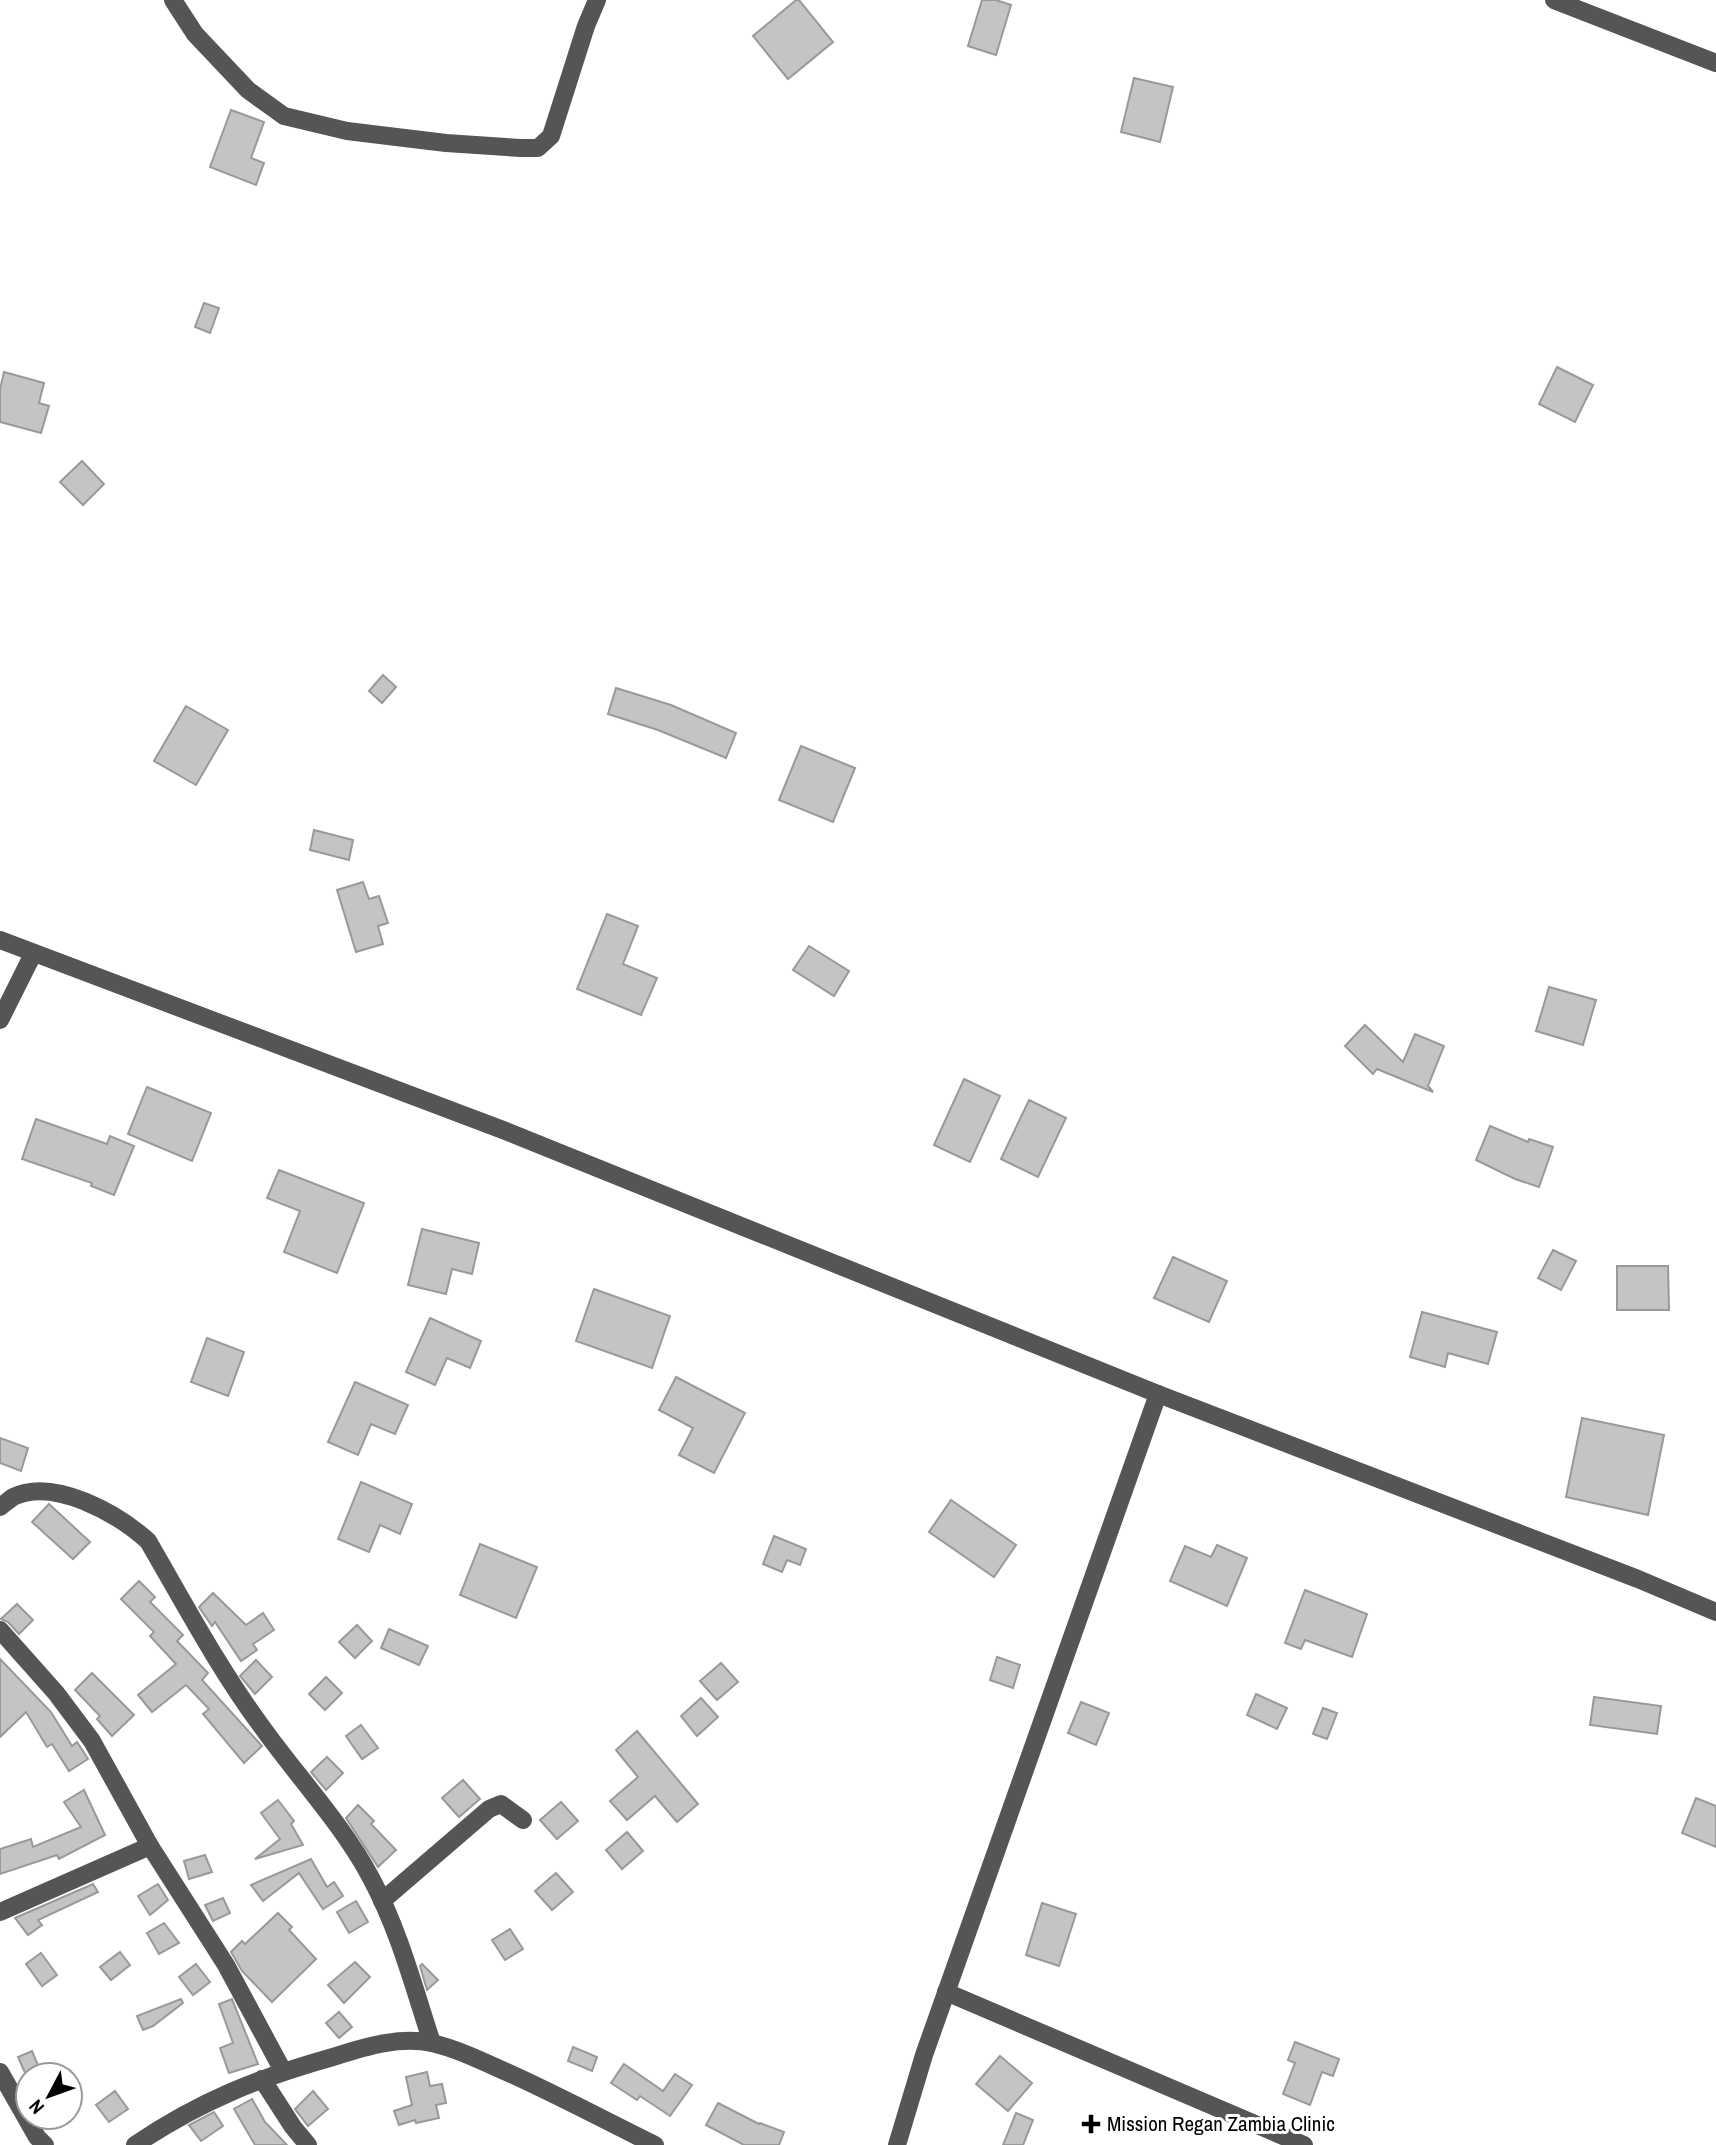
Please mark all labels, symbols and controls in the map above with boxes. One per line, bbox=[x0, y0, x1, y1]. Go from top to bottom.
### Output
north arrow bbox=[14, 2061, 84, 2131]
text: N bbox=[23, 2094, 50, 2120]
place label: Mission Regan Zambia Clinic bbox=[1107, 2109, 1335, 2138]
marker: Mission Regan Zambia Clinic bbox=[1081, 2114, 1101, 2134]

